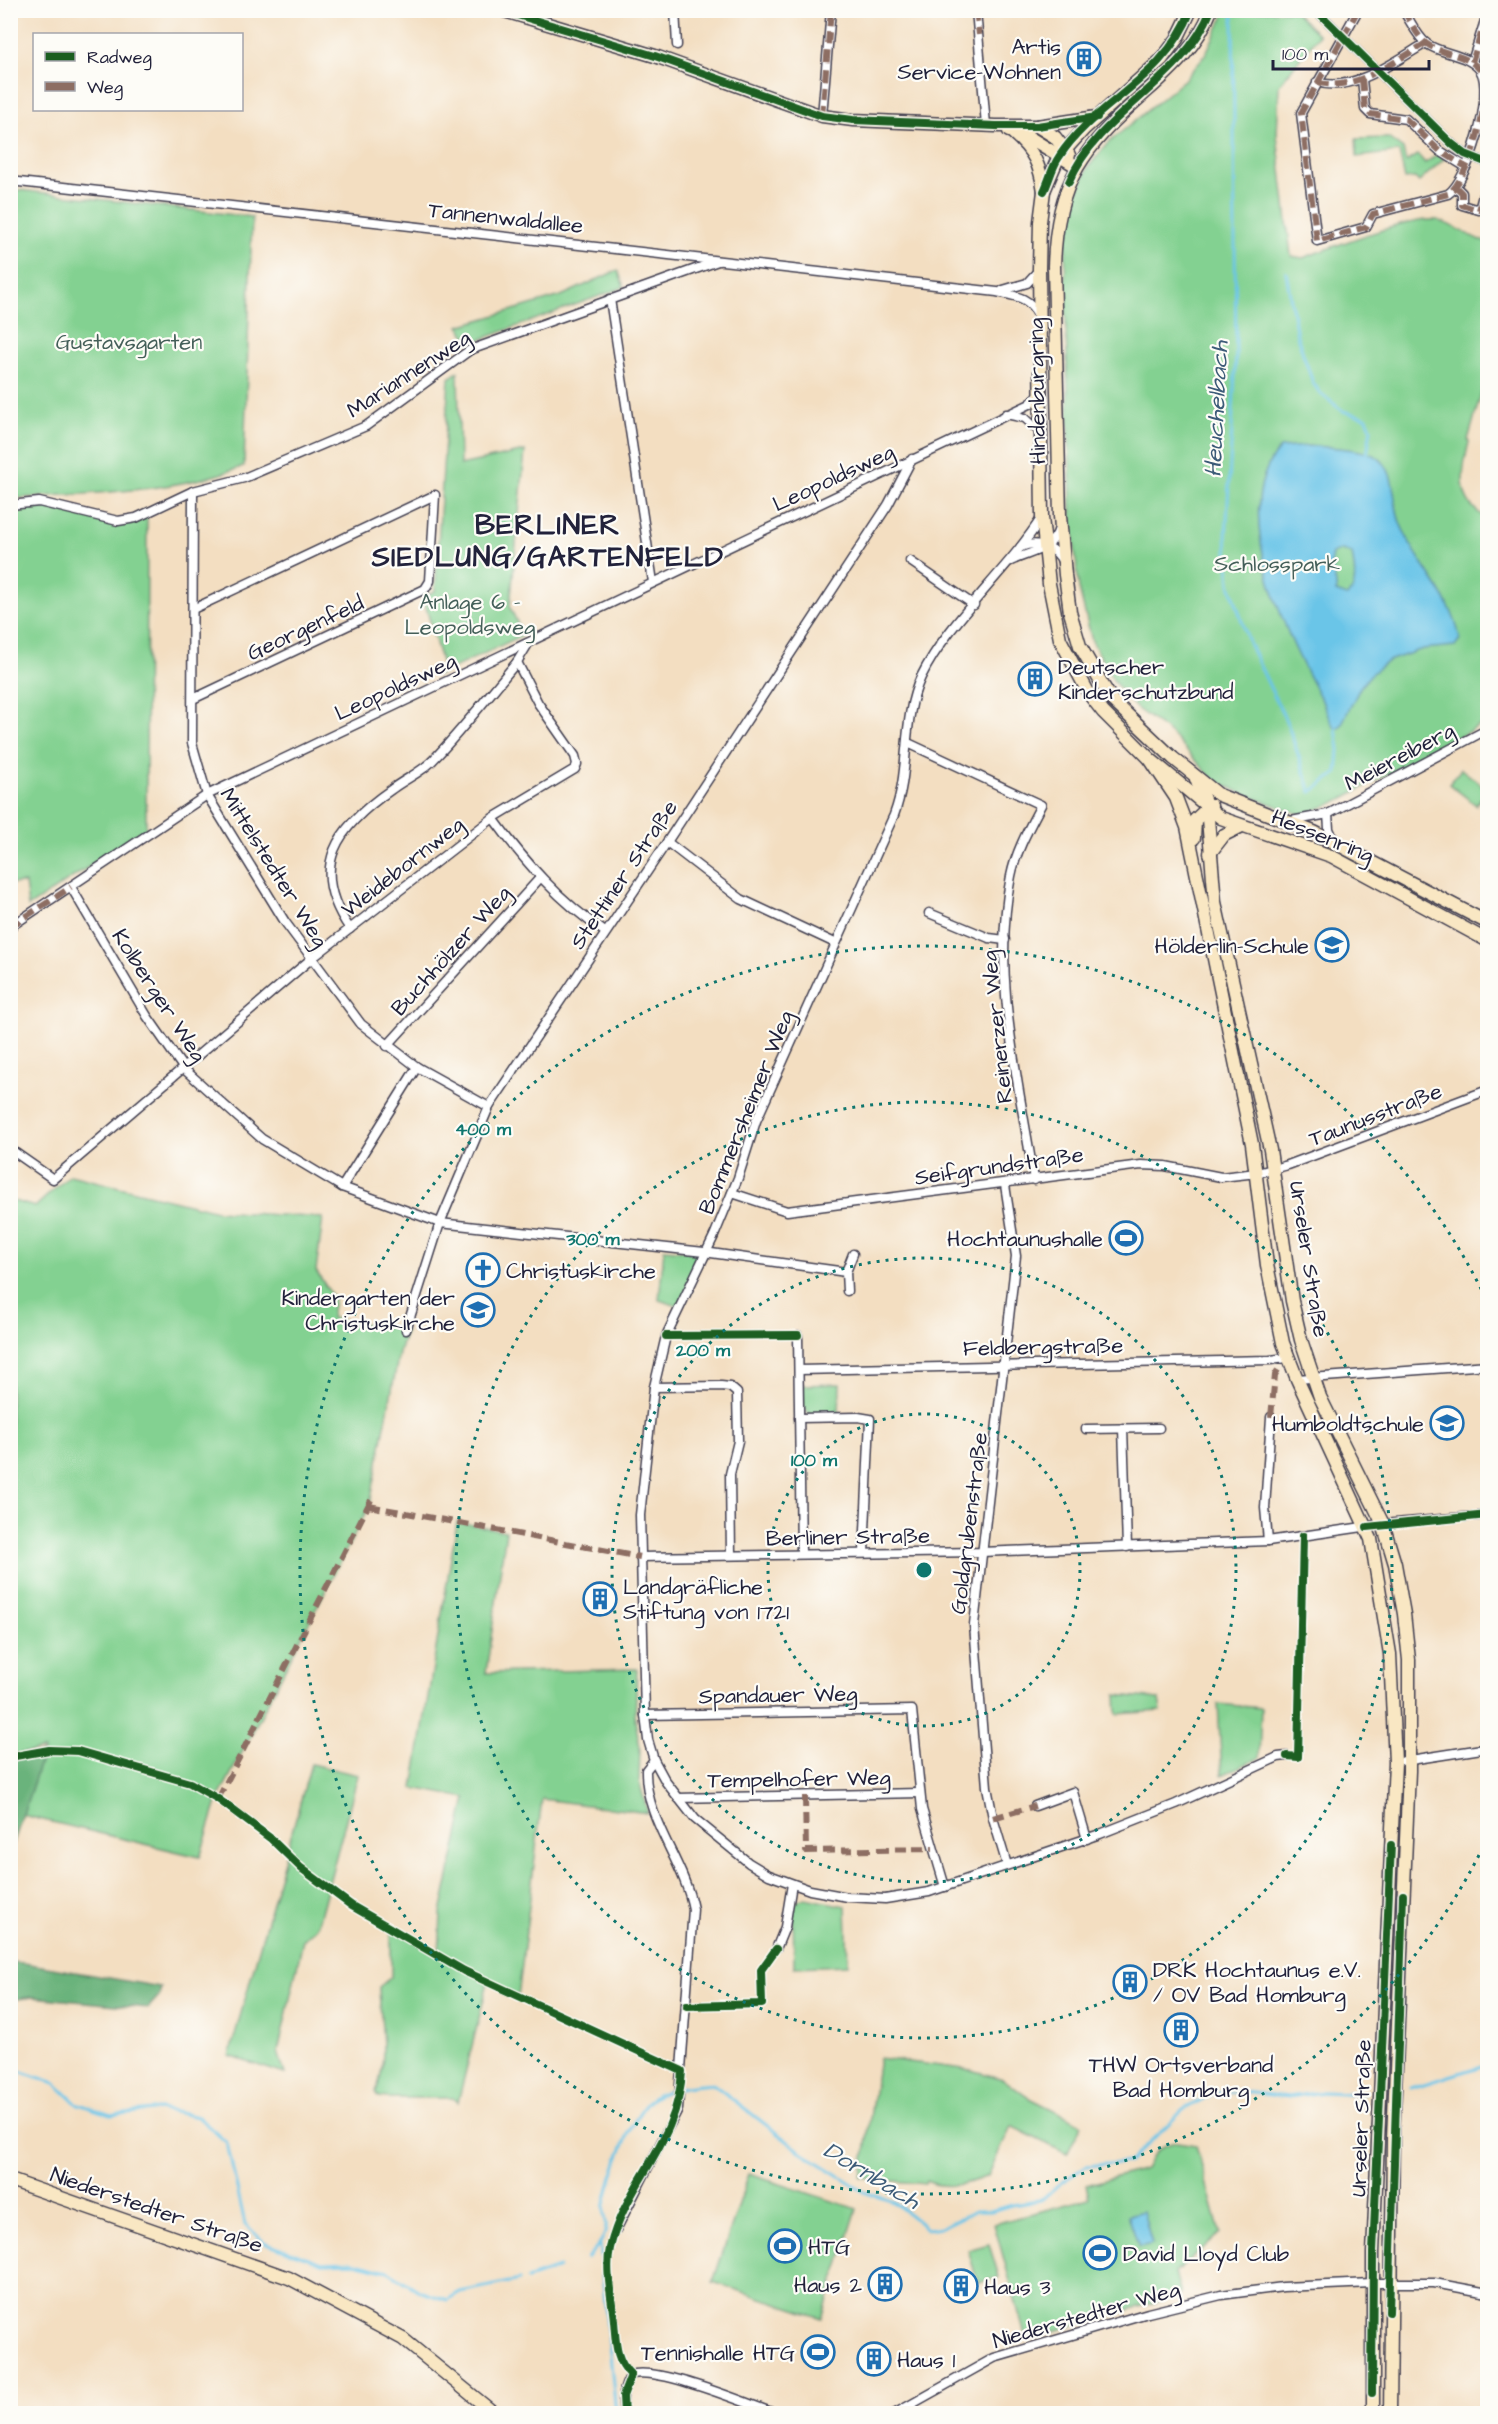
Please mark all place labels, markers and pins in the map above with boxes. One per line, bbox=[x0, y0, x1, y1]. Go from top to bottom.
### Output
place label: Artis Service-Wohnen bbox=[898, 32, 1061, 88]
building icon: Artis Service-Wohnen bbox=[1066, 41, 1102, 77]
place label: Deutscher Kinderschutzbund bbox=[1058, 652, 1234, 708]
building icon: Deutscher Kinderschutzbund bbox=[1017, 661, 1053, 697]
school or university icon: Hölderlin-Schule bbox=[1314, 927, 1350, 963]
place label: Hölderlin-Schule bbox=[1154, 931, 1309, 962]
sports icon: Hochtaunushalle bbox=[1108, 1220, 1144, 1256]
place label: Hochtaunushalle bbox=[947, 1224, 1103, 1255]
church icon: Christuskirche bbox=[465, 1252, 501, 1288]
place label: Christuskirche bbox=[506, 1256, 656, 1287]
place label: Kindergarten der Christuskirche bbox=[281, 1283, 455, 1339]
school or university icon: Kindergarten der Christuskirche bbox=[460, 1292, 496, 1328]
school or university icon: Humboldtschule bbox=[1429, 1405, 1465, 1441]
place label: Humboldtschule bbox=[1272, 1409, 1424, 1440]
centre of rings bbox=[914, 1560, 934, 1580]
place label: Landgräfliche Stiftung von 1721 bbox=[623, 1572, 789, 1629]
building icon: Landgräfliche Stiftung von 1721 bbox=[582, 1581, 618, 1617]
place label: DRK Hochtaunus e.V. / OV Bad Homburg bbox=[1153, 1955, 1361, 2012]
building icon: DRK Hochtaunus e.V. / OV Bad Homburg bbox=[1112, 1964, 1148, 2000]
building icon: THW Ortsverband Bad Homburg bbox=[1163, 2012, 1199, 2048]
place label: THW Ortsverband Bad Homburg bbox=[1089, 2050, 1273, 2107]
sports icon: HTG bbox=[767, 2228, 803, 2264]
place label: HTG bbox=[808, 2232, 850, 2263]
sports icon: David Lloyd Club bbox=[1082, 2235, 1118, 2271]
place label: David Lloyd Club bbox=[1123, 2239, 1289, 2271]
building icon: Haus 2 bbox=[867, 2266, 903, 2302]
building icon: Haus 3 bbox=[943, 2268, 979, 2304]
place label: Haus 2 bbox=[794, 2270, 862, 2301]
place label: Haus 3 bbox=[984, 2272, 1051, 2303]
sports icon: Tennishalle HTG bbox=[800, 2334, 836, 2370]
place label: Tennishalle HTG bbox=[641, 2338, 795, 2369]
building icon: Haus 1 bbox=[856, 2341, 892, 2377]
place label: Haus 1 bbox=[897, 2345, 956, 2376]

